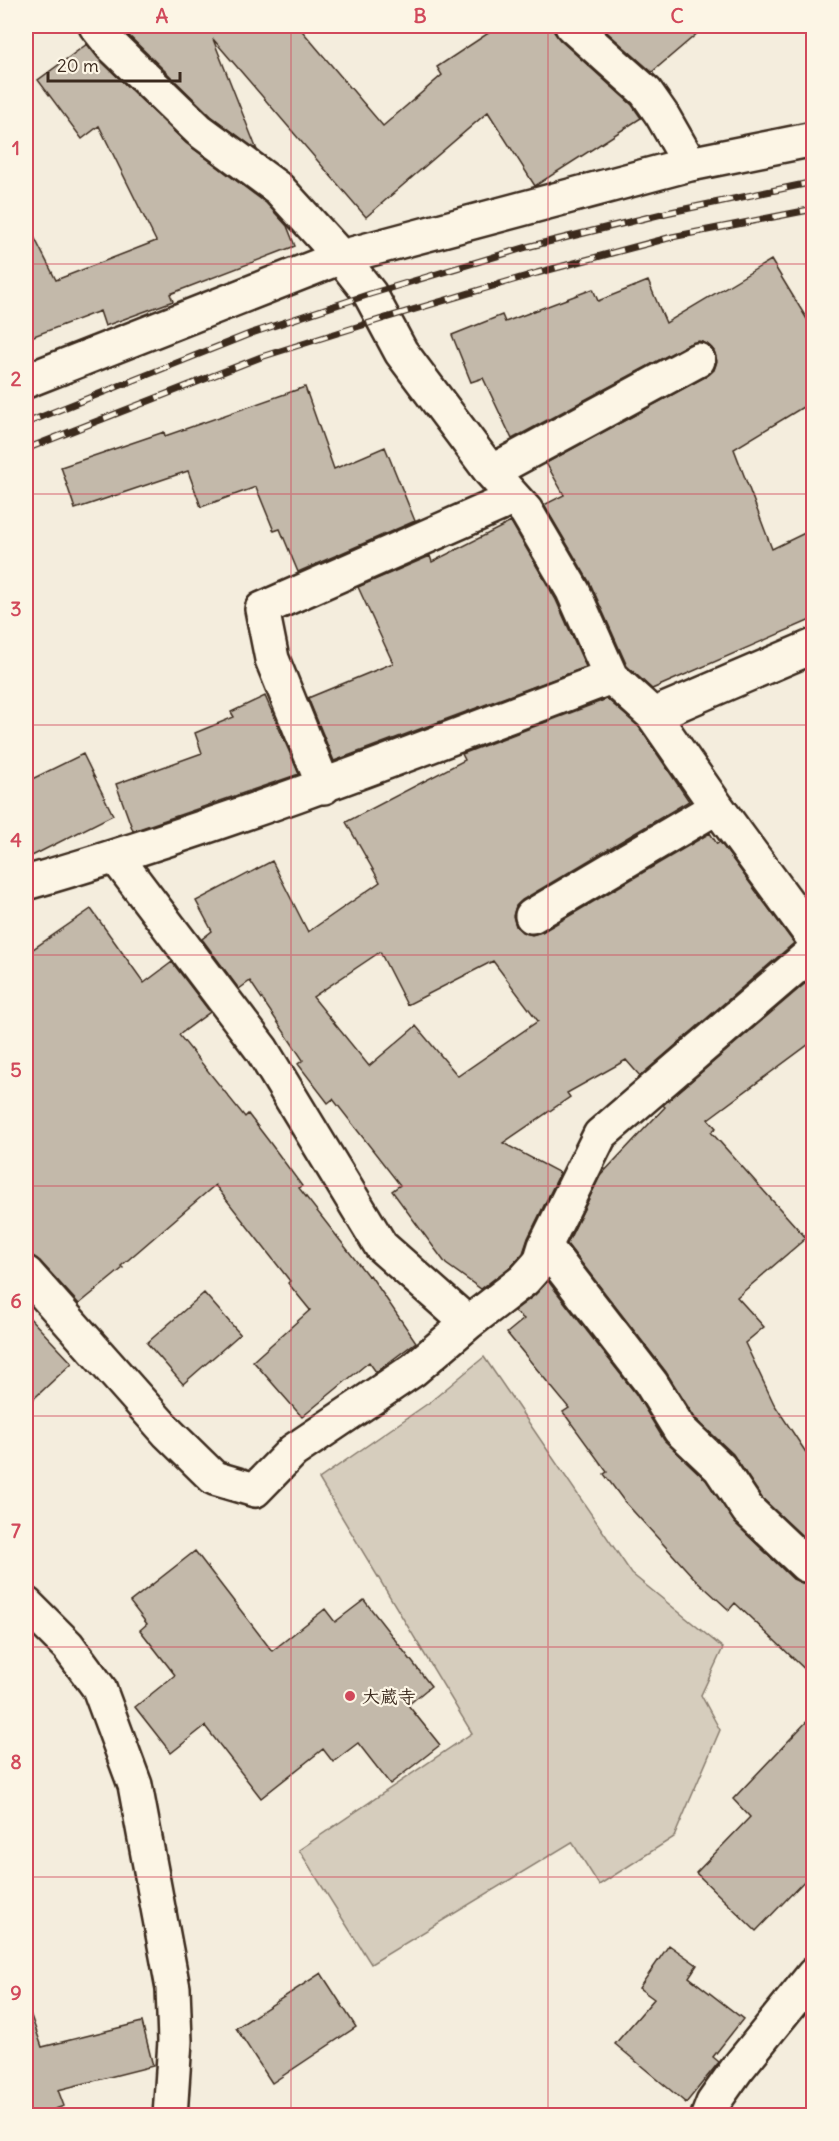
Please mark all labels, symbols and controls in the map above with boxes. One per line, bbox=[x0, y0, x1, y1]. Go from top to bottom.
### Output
text: A bbox=[156, 3, 169, 28]
text: B bbox=[413, 3, 427, 28]
text: C bbox=[670, 3, 684, 28]
scale bar bbox=[48, 45, 180, 83]
text: 20 m bbox=[57, 54, 99, 77]
text: 1 bbox=[12, 135, 20, 160]
text: 2 bbox=[11, 366, 22, 391]
text: 3 bbox=[10, 596, 22, 621]
text: 4 bbox=[10, 827, 22, 852]
text: 5 bbox=[10, 1057, 22, 1082]
text: 6 bbox=[10, 1288, 22, 1313]
text: 7 bbox=[11, 1518, 21, 1543]
place label: 大蔵寺 bbox=[362, 1685, 416, 1708]
marker: 大蔵寺 bbox=[343, 1689, 357, 1703]
text: 8 bbox=[10, 1749, 22, 1774]
text: 9 bbox=[10, 1980, 22, 2005]

